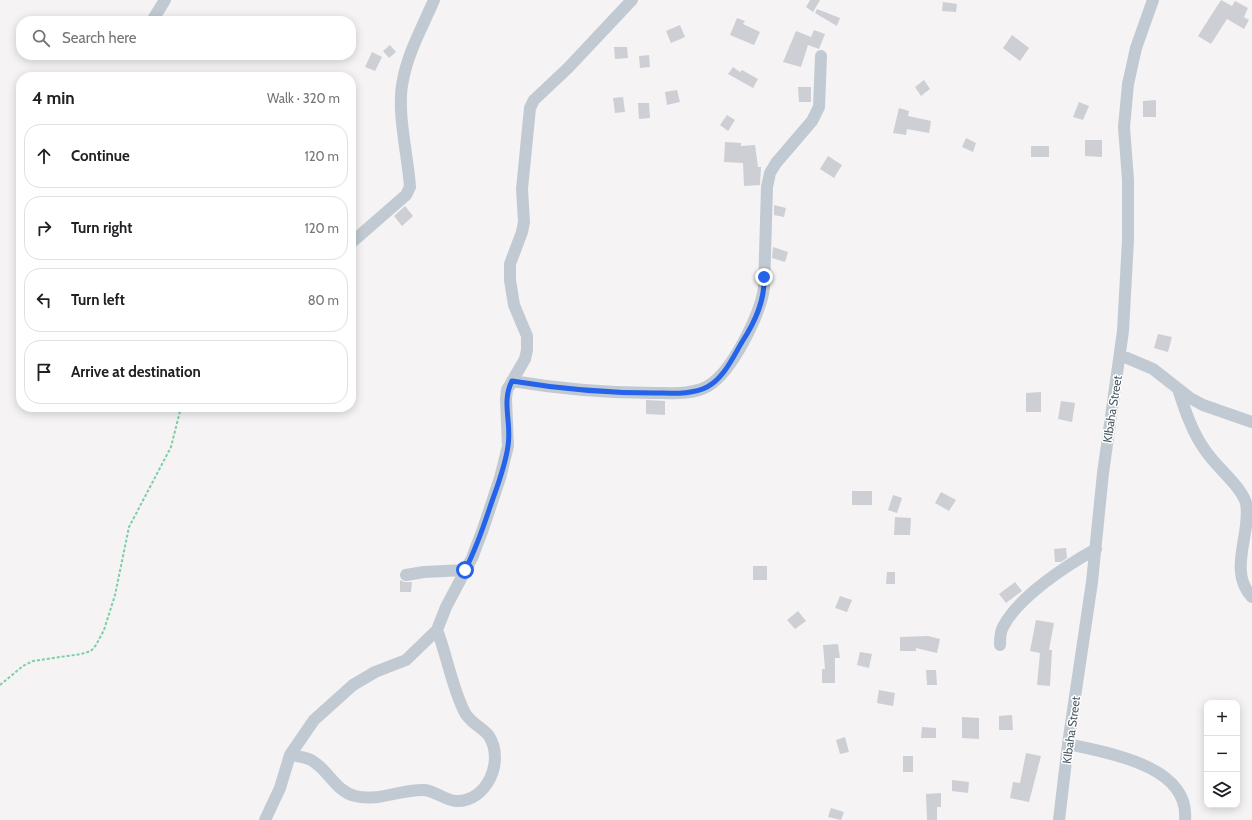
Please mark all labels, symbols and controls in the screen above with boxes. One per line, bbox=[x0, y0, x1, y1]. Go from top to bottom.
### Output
search box bbox=[16, 16, 356, 60]
icon: search bbox=[30, 27, 52, 49]
text: Search here bbox=[62, 29, 137, 47]
text: 4 min bbox=[32, 88, 75, 108]
text: Walk · 320 m bbox=[267, 90, 340, 106]
icon: ahead bbox=[33, 145, 55, 167]
text: Continue bbox=[71, 147, 130, 165]
text: 120 m bbox=[305, 148, 339, 164]
icon: right bbox=[33, 217, 55, 239]
text: Turn right bbox=[71, 219, 132, 237]
text: 120 m bbox=[305, 220, 339, 236]
route end bbox=[755, 268, 773, 286]
icon: left bbox=[33, 289, 55, 311]
text: Turn left bbox=[71, 291, 125, 309]
text: 80 m bbox=[308, 292, 339, 308]
icon: arrive bbox=[33, 361, 55, 383]
text: Arrive at destination bbox=[71, 363, 201, 381]
street label: KIbaha Street bbox=[1099, 374, 1125, 444]
route start bbox=[456, 561, 474, 579]
street label: KIbaha Street bbox=[1059, 695, 1083, 765]
map controls bbox=[1204, 700, 1240, 808]
button: + bbox=[1204, 700, 1240, 736]
button: − bbox=[1204, 736, 1240, 772]
button: layers bbox=[1204, 772, 1240, 808]

